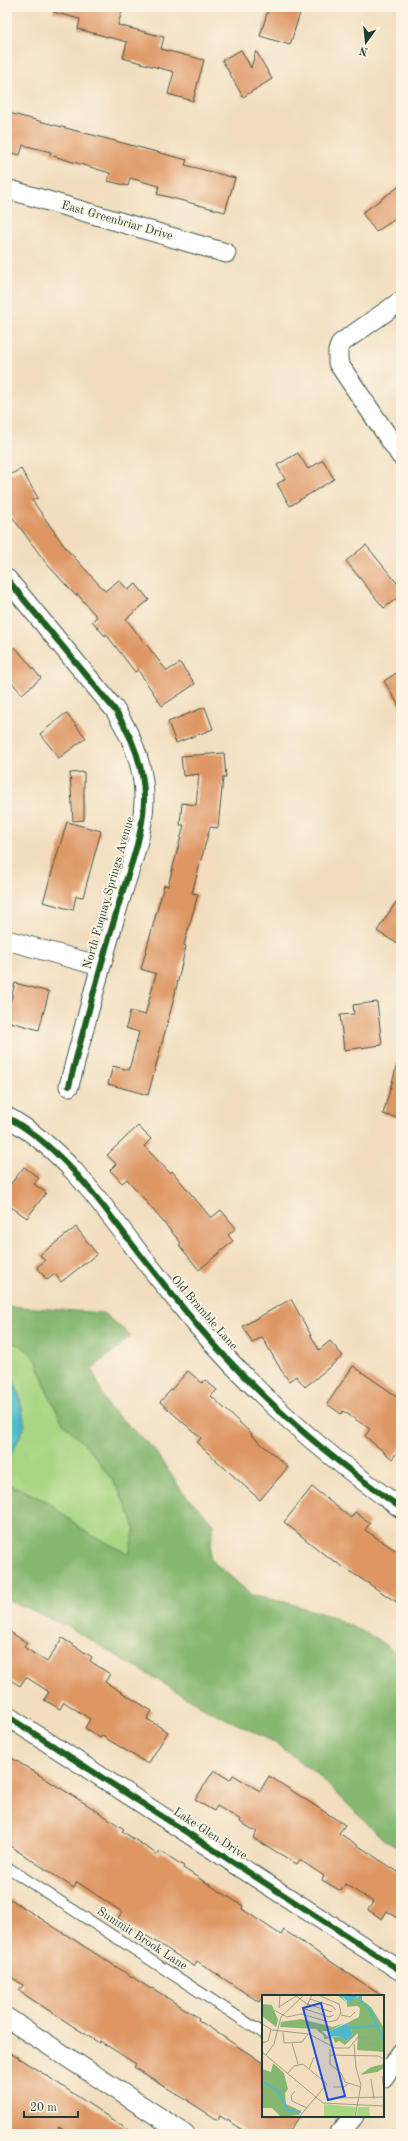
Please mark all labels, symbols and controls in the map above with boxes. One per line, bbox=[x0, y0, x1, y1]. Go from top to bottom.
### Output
north arrow bbox=[346, 22, 386, 62]
text: N bbox=[358, 44, 369, 57]
street label: East Greenbriar Drive bbox=[60, 199, 175, 243]
street label: North Fuquay Springs Avenue bbox=[81, 815, 137, 971]
street label: Old Bramble Lane bbox=[169, 1274, 240, 1353]
street label: Lake Glen Drive bbox=[171, 1806, 249, 1862]
street label: Summit Brook Lane bbox=[95, 1906, 189, 1973]
inset map bbox=[262, 1995, 384, 2117]
scale bar bbox=[24, 2093, 78, 2119]
text: 20 m bbox=[30, 2102, 57, 2114]

